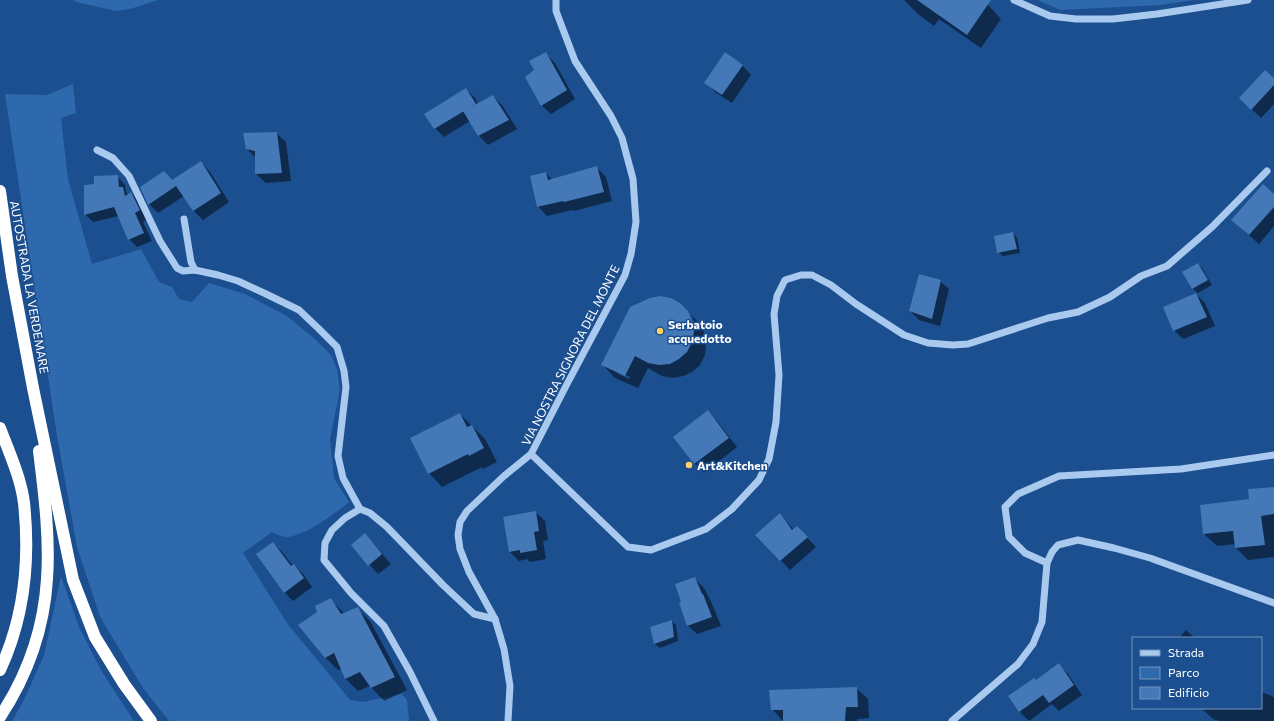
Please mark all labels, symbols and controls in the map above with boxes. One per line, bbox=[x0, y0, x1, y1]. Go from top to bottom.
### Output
street label: AUTOSTRADA LA VERDEMARE bbox=[8, 199, 52, 375]
street label: VIA NOSTRA SIGNORA DEL MONTE bbox=[518, 262, 622, 448]
place label: Serbatoio acquedotto bbox=[668, 317, 732, 345]
marker: Serbatoio acquedotto bbox=[655, 326, 665, 336]
place label: Art&Kitchen bbox=[697, 458, 768, 472]
marker: Art&Kitchen bbox=[684, 460, 694, 470]
legend bbox=[1132, 637, 1262, 709]
text: Strada bbox=[1168, 645, 1204, 659]
text: Parco bbox=[1168, 665, 1200, 679]
text: Edificio bbox=[1168, 685, 1209, 699]

